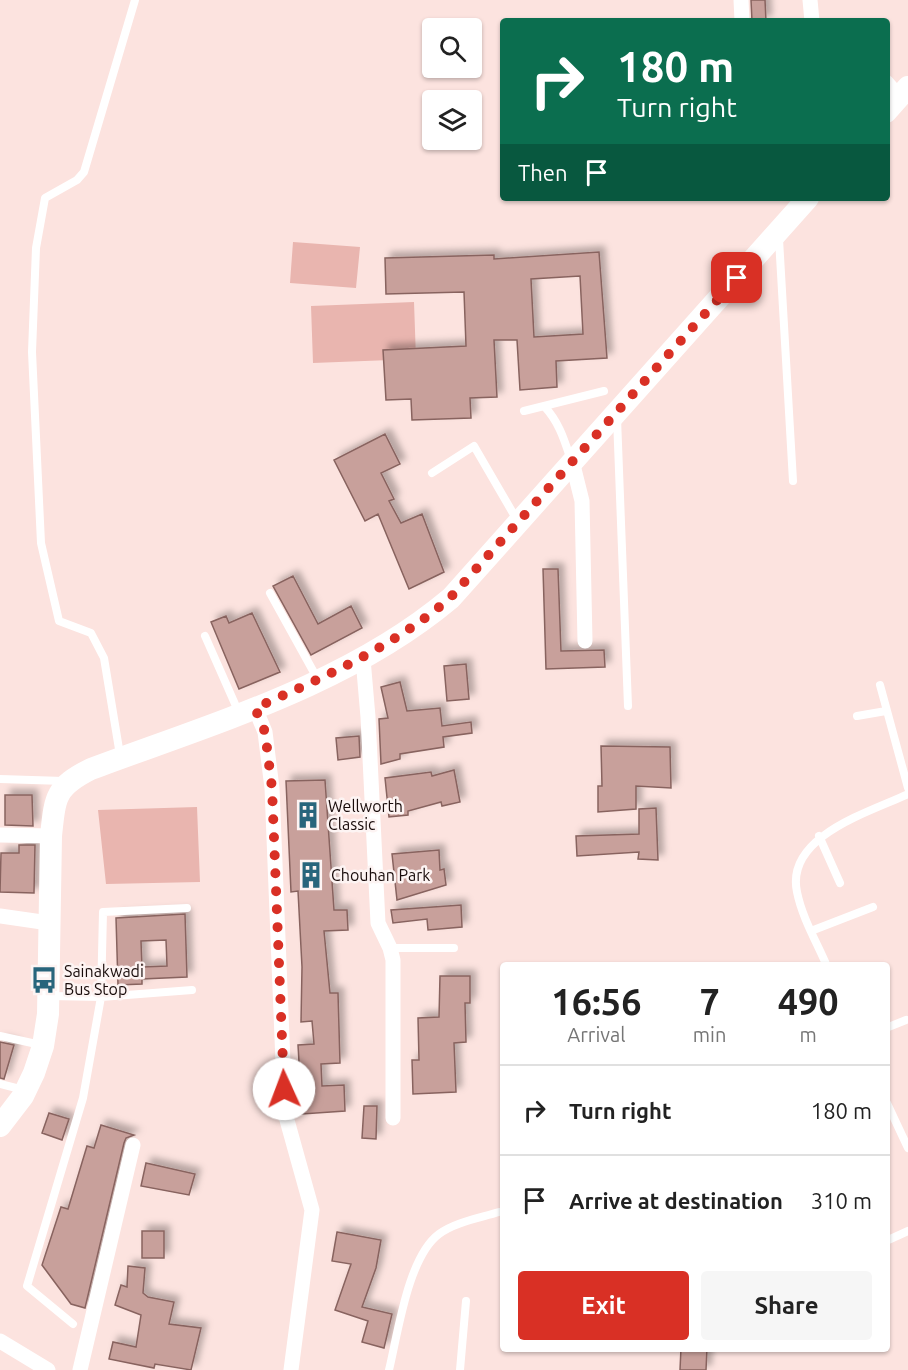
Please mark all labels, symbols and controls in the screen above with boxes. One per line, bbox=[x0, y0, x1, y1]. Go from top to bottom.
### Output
map controls bbox=[422, 18, 482, 150]
button: search bbox=[422, 18, 482, 78]
icon: right bbox=[518, 42, 596, 120]
text: 180 m bbox=[617, 43, 734, 90]
button: layers bbox=[422, 90, 482, 150]
text: Turn right bbox=[617, 92, 737, 122]
icon: arrive bbox=[580, 156, 613, 189]
text: Then bbox=[518, 160, 568, 185]
pin bbox=[711, 252, 762, 303]
icon: arrive bbox=[720, 261, 753, 294]
place label: Wellworth Classic bbox=[328, 797, 403, 833]
building icon: Wellworth Classic bbox=[293, 800, 323, 830]
building icon: Chouhan Park bbox=[296, 860, 326, 890]
place label: Chouhan Park bbox=[331, 866, 430, 884]
place label: Sainakwadi Bus Stop bbox=[64, 962, 144, 998]
bus stop icon: Sainakwadi Bus Stop bbox=[29, 965, 59, 995]
text: 16:56 bbox=[551, 981, 641, 1022]
text: 7 bbox=[699, 981, 720, 1022]
text: 490 bbox=[778, 981, 839, 1022]
text: Arrival bbox=[567, 1023, 626, 1046]
text: min bbox=[693, 1023, 726, 1046]
text: m bbox=[800, 1023, 817, 1046]
position arrow bbox=[252, 1057, 316, 1121]
icon: right bbox=[518, 1094, 551, 1127]
text: Turn right bbox=[569, 1098, 671, 1123]
text: 180 m bbox=[811, 1098, 872, 1123]
icon: arrive bbox=[518, 1184, 551, 1217]
text: Arrive at destination bbox=[569, 1188, 783, 1213]
text: 310 m bbox=[811, 1188, 872, 1213]
button: Exit bbox=[518, 1271, 689, 1340]
button: Share bbox=[701, 1271, 872, 1340]

